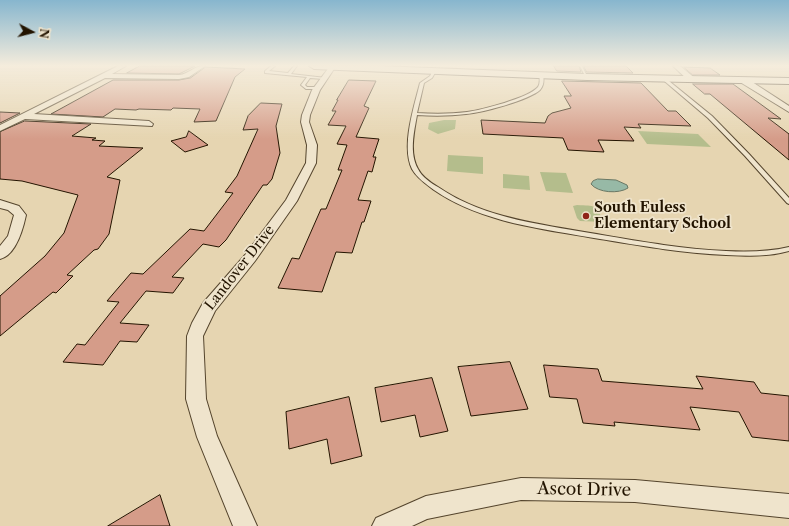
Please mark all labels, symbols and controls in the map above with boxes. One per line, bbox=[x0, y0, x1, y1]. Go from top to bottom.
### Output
north arrow bbox=[12, 12, 52, 52]
text: N bbox=[36, 28, 51, 39]
place label: South Euless Elementary School bbox=[594, 200, 731, 232]
marker: South Euless Elementary School bbox=[581, 211, 591, 221]
street label: Landover Drive bbox=[202, 222, 278, 314]
street label: Ascot Drive bbox=[537, 479, 631, 501]

